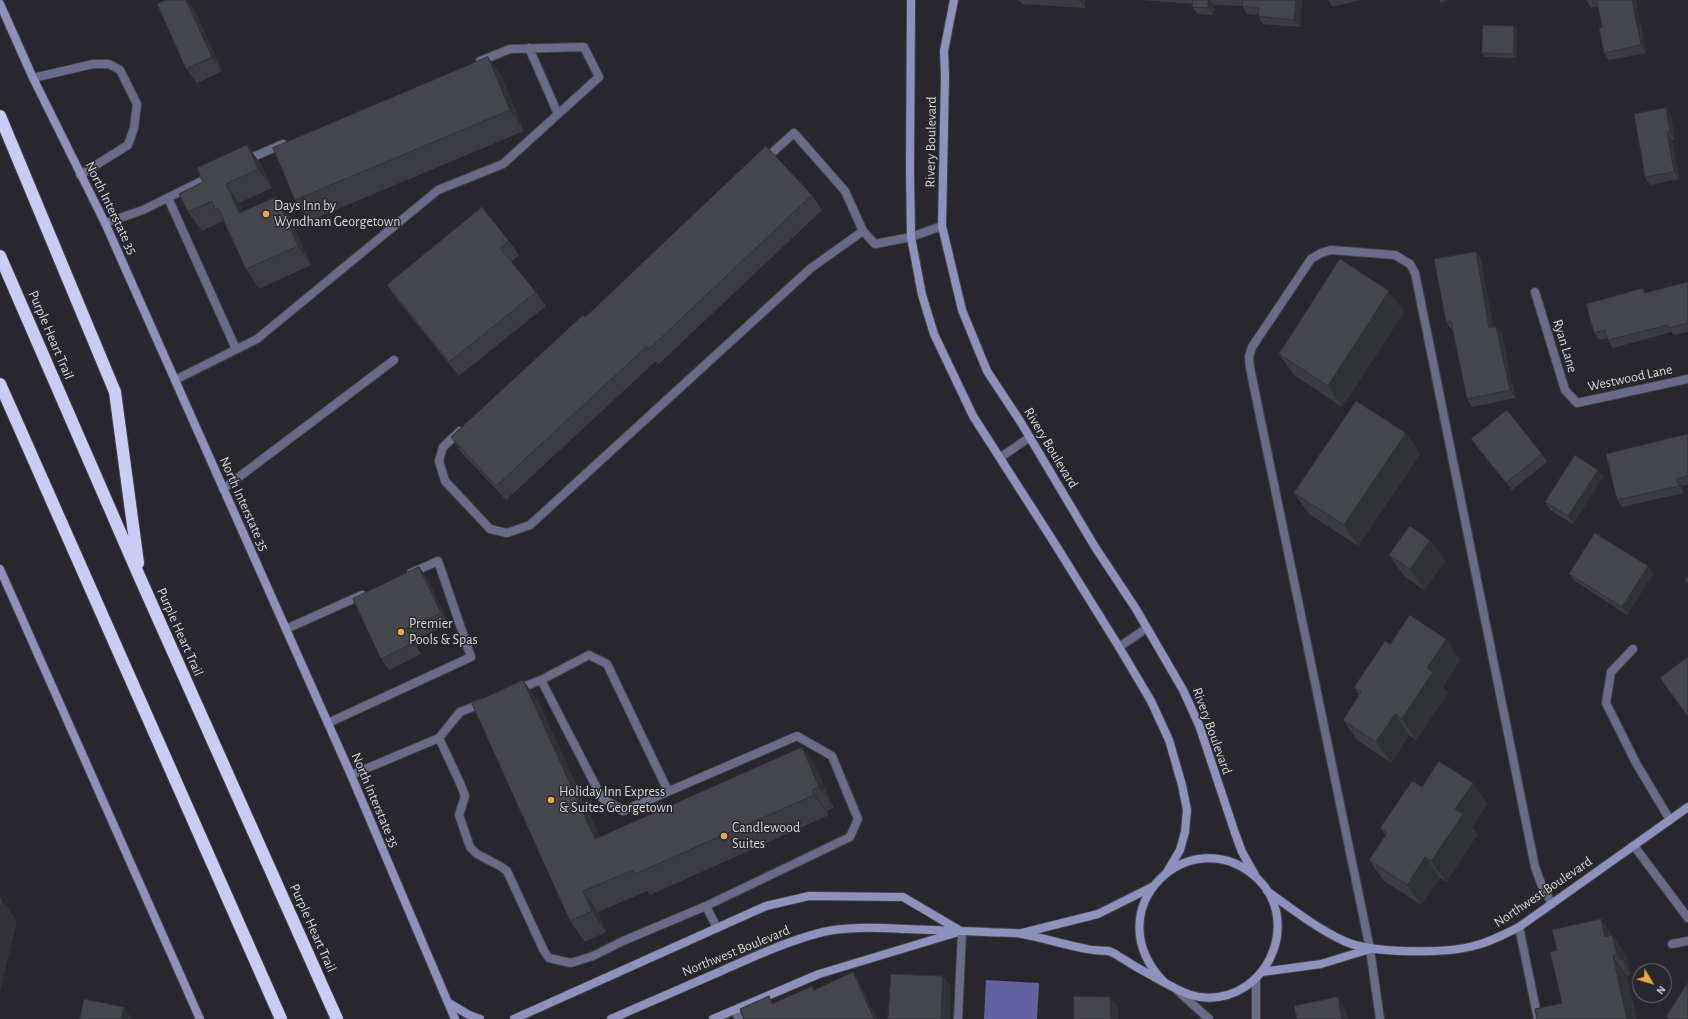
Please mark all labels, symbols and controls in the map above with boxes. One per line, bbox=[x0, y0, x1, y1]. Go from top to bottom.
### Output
street label: Rivery Boulevard bbox=[922, 96, 940, 188]
street label: North Interstate 35 bbox=[81, 159, 141, 257]
place label: Days Inn by Wyndham Georgetown bbox=[274, 198, 400, 230]
marker: Days Inn by Wyndham Georgetown bbox=[261, 209, 271, 219]
street label: Purple Heart Trail bbox=[25, 288, 77, 382]
street label: Ryan Lane bbox=[1549, 317, 1581, 375]
street label: Westwood Lane bbox=[1586, 361, 1674, 395]
street label: Rivery Boulevard bbox=[1020, 405, 1082, 491]
street label: North Interstate 35 bbox=[216, 454, 272, 554]
street label: Purple Heart Trail bbox=[153, 585, 207, 679]
place label: Premier Pools & Spas bbox=[409, 616, 478, 648]
marker: Premier Pools & Spas bbox=[396, 627, 406, 637]
street label: Rivery Boulevard bbox=[1188, 685, 1236, 777]
street label: North Interstate 35 bbox=[347, 750, 403, 850]
place label: Holiday Inn Express & Suites Georgetown bbox=[559, 784, 673, 816]
marker: Holiday Inn Express & Suites Georgetown bbox=[546, 795, 556, 805]
place label: Candlewood Suites bbox=[732, 820, 800, 852]
marker: Candlewood Suites bbox=[719, 831, 729, 841]
street label: Northwest Boulevard bbox=[1491, 853, 1595, 931]
street label: Purple Heart Trail bbox=[286, 881, 340, 975]
street label: Northwest Boulevard bbox=[680, 922, 792, 980]
north arrow bbox=[1632, 963, 1672, 1003]
text: N bbox=[1654, 984, 1668, 996]

